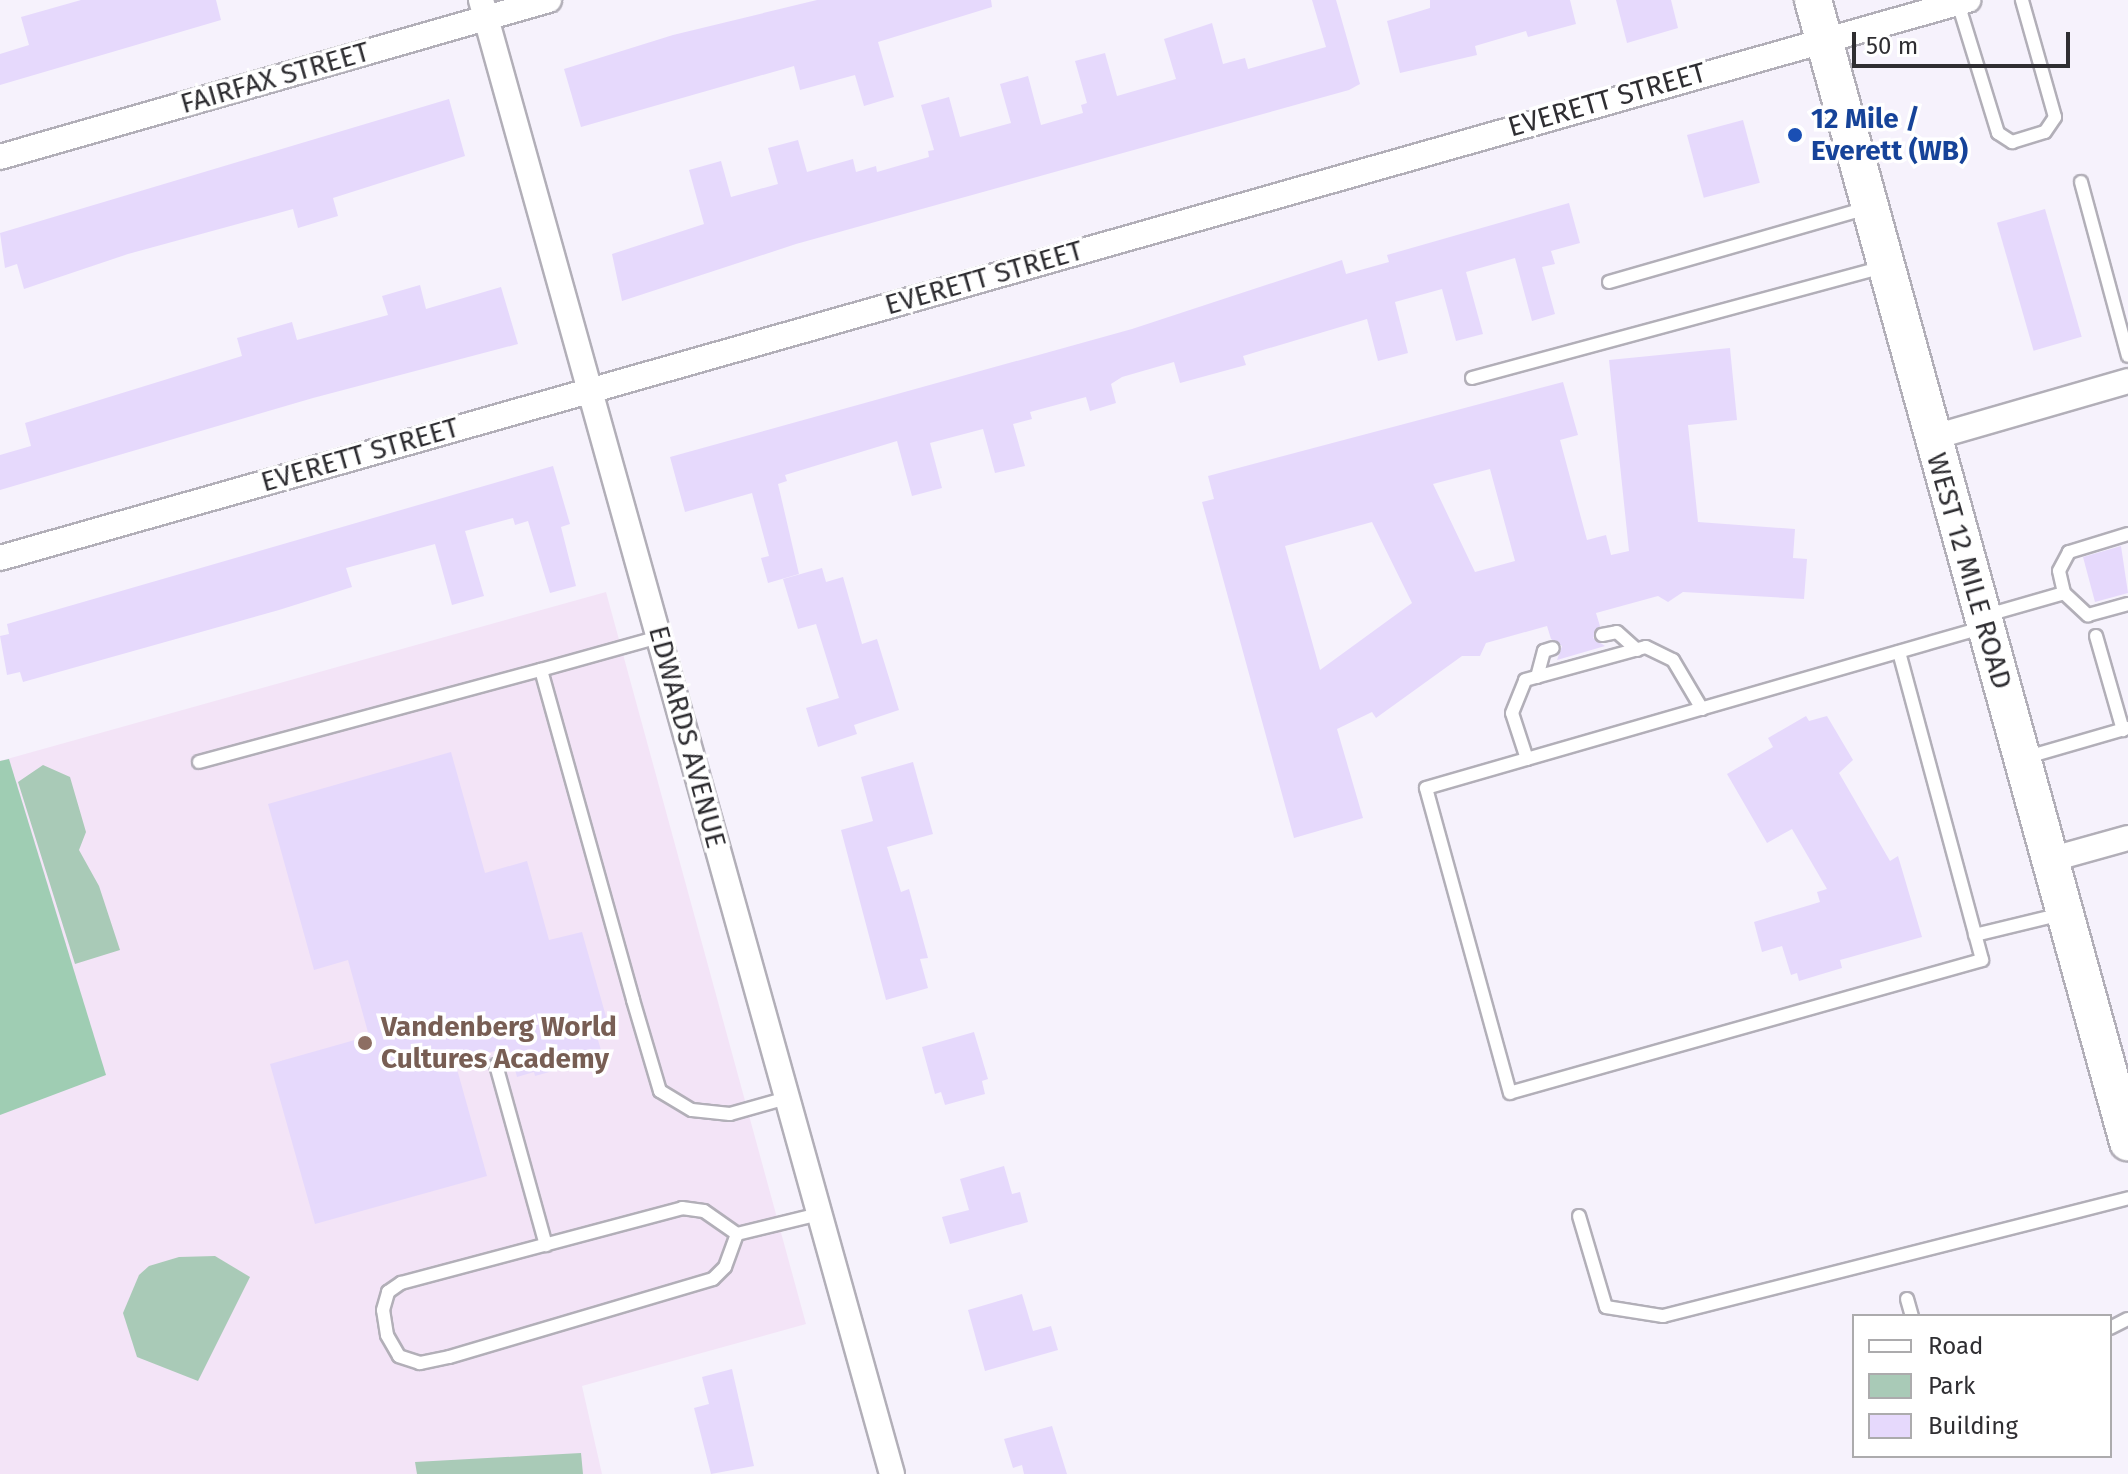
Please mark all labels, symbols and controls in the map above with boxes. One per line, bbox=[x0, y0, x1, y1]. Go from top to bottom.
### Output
scale bar bbox=[1856, 16, 2074, 66]
text: 50 m bbox=[1866, 32, 1918, 60]
street label: FAIRFAX STREET bbox=[177, 35, 373, 121]
street label: EVERETT STREET bbox=[1504, 56, 1710, 144]
place label: 12 Mile / Everett (WB) bbox=[1811, 102, 1968, 168]
marker: 12 Mile / Everett (WB) bbox=[1786, 126, 1804, 144]
street label: EVERETT STREET bbox=[881, 234, 1087, 322]
street label: EVERETT STREET bbox=[257, 411, 463, 499]
street label: WEST 12 MILE ROAD bbox=[1919, 449, 2019, 693]
street label: EDWARDS AVENUE bbox=[641, 622, 733, 852]
place label: Vandenberg World Cultures Academy bbox=[381, 1010, 617, 1076]
marker: Vandenberg World Cultures Academy bbox=[356, 1034, 374, 1052]
legend bbox=[1852, 1314, 2112, 1458]
text: Road bbox=[1928, 1332, 1983, 1360]
text: Park bbox=[1928, 1372, 1975, 1400]
text: Building bbox=[1928, 1412, 2018, 1440]

